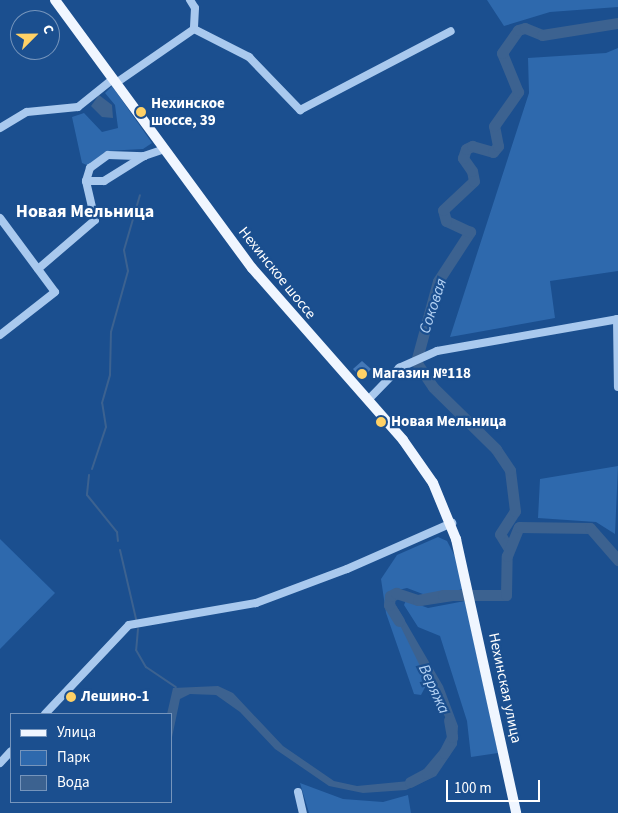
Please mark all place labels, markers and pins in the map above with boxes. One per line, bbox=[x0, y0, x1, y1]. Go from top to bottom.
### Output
place label: Нехинское шоссе, 39 bbox=[151, 94, 225, 129]
marker: Нехинское шоссе, 39 bbox=[135, 106, 147, 118]
place label: Магазин №118 bbox=[372, 365, 471, 383]
marker: Магазин №118 bbox=[356, 368, 368, 380]
place label: Новая Мельница bbox=[391, 413, 506, 431]
marker: Новая Мельница bbox=[375, 416, 387, 428]
place label: Лешино-1 bbox=[81, 688, 149, 706]
marker: Лешино-1 bbox=[65, 691, 77, 703]

